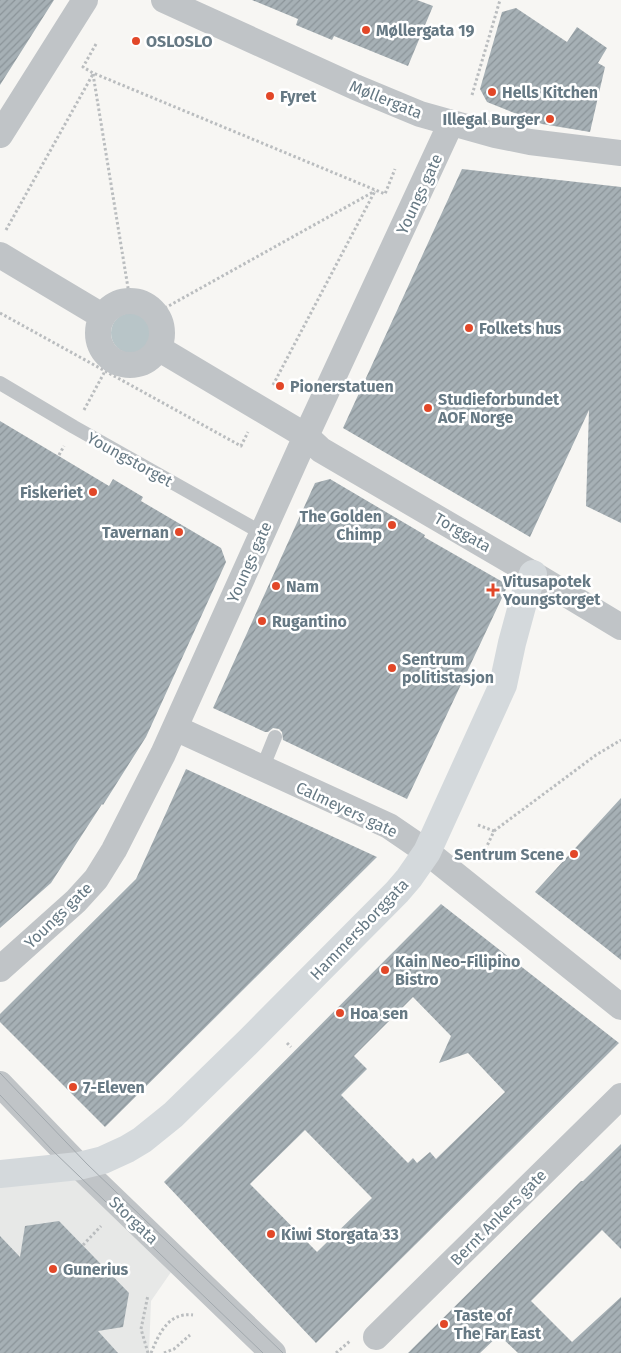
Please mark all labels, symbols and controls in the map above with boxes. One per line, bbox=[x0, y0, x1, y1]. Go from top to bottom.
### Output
place label: Møllergata 19 bbox=[376, 21, 475, 40]
marker: Møllergata 19 bbox=[360, 24, 372, 36]
place label: OSLOSLO bbox=[146, 32, 213, 51]
marker: OSLOSLO bbox=[130, 35, 142, 47]
street label: Møllergata bbox=[347, 76, 425, 123]
place label: Hells Kitchen bbox=[502, 83, 598, 102]
marker: Hells Kitchen bbox=[486, 86, 498, 98]
place label: Fyret bbox=[280, 87, 317, 106]
marker: Fyret bbox=[264, 90, 276, 102]
place label: Illegal Burger bbox=[442, 110, 541, 129]
marker: Illegal Burger bbox=[544, 113, 556, 125]
street label: Youngs gate bbox=[393, 151, 446, 238]
place label: Folkets hus bbox=[479, 319, 562, 338]
marker: Folkets hus bbox=[463, 322, 475, 334]
place label: Pionerstatuen bbox=[290, 377, 394, 396]
marker: Pionerstatuen bbox=[274, 380, 286, 392]
place label: Studieforbundet AOF Norge bbox=[437, 390, 560, 427]
marker: Studieforbundet AOF Norge bbox=[422, 402, 434, 414]
street label: Youngstorget bbox=[84, 428, 176, 491]
place label: Fiskeriet bbox=[20, 483, 84, 502]
marker: Fiskeriet bbox=[87, 486, 99, 498]
place label: The Golden Chimp bbox=[300, 507, 382, 544]
street label: Torggata bbox=[431, 509, 494, 556]
street label: Youngs gate bbox=[223, 519, 276, 606]
marker: The Golden Chimp bbox=[386, 519, 398, 531]
place label: Tavernan bbox=[102, 523, 169, 542]
marker: Tavernan bbox=[173, 526, 185, 538]
place label: Vitusapotek Youngstorget bbox=[502, 572, 601, 609]
place label: Nam bbox=[286, 577, 319, 596]
marker: Nam bbox=[270, 580, 282, 592]
marker: Vitusapotek Youngstorget bbox=[487, 584, 499, 596]
place label: Rugantino bbox=[272, 612, 347, 631]
marker: Rugantino bbox=[256, 615, 268, 627]
place label: Sentrum politistasjon bbox=[402, 650, 494, 687]
marker: Sentrum politistasjon bbox=[386, 662, 398, 674]
street label: Calmeyers gate bbox=[293, 778, 400, 841]
place label: Sentrum Scene bbox=[454, 845, 564, 864]
marker: Sentrum Scene bbox=[568, 848, 580, 860]
street label: Hammersborggata bbox=[306, 875, 413, 984]
street label: Youngs gate bbox=[21, 878, 96, 952]
place label: Kain Neo-Filipino Bistro bbox=[395, 952, 520, 989]
marker: Kain Neo-Filipino Bistro bbox=[379, 964, 391, 976]
place label: Hoa sen bbox=[350, 1004, 408, 1023]
marker: Hoa sen bbox=[334, 1007, 346, 1019]
place label: 7-Eleven bbox=[83, 1078, 145, 1097]
marker: 7-Eleven bbox=[67, 1081, 79, 1093]
street label: Bernt Ankers gate bbox=[446, 1165, 550, 1269]
street label: Storgata bbox=[105, 1192, 162, 1248]
place label: Kiwi Storgata 33 bbox=[281, 1225, 399, 1244]
marker: Kiwi Storgata 33 bbox=[265, 1228, 277, 1240]
place label: Gunerius bbox=[63, 1260, 129, 1279]
marker: Gunerius bbox=[47, 1263, 59, 1275]
place label: Taste of The Far East bbox=[454, 1306, 542, 1343]
marker: Taste of The Far East bbox=[438, 1318, 450, 1330]

